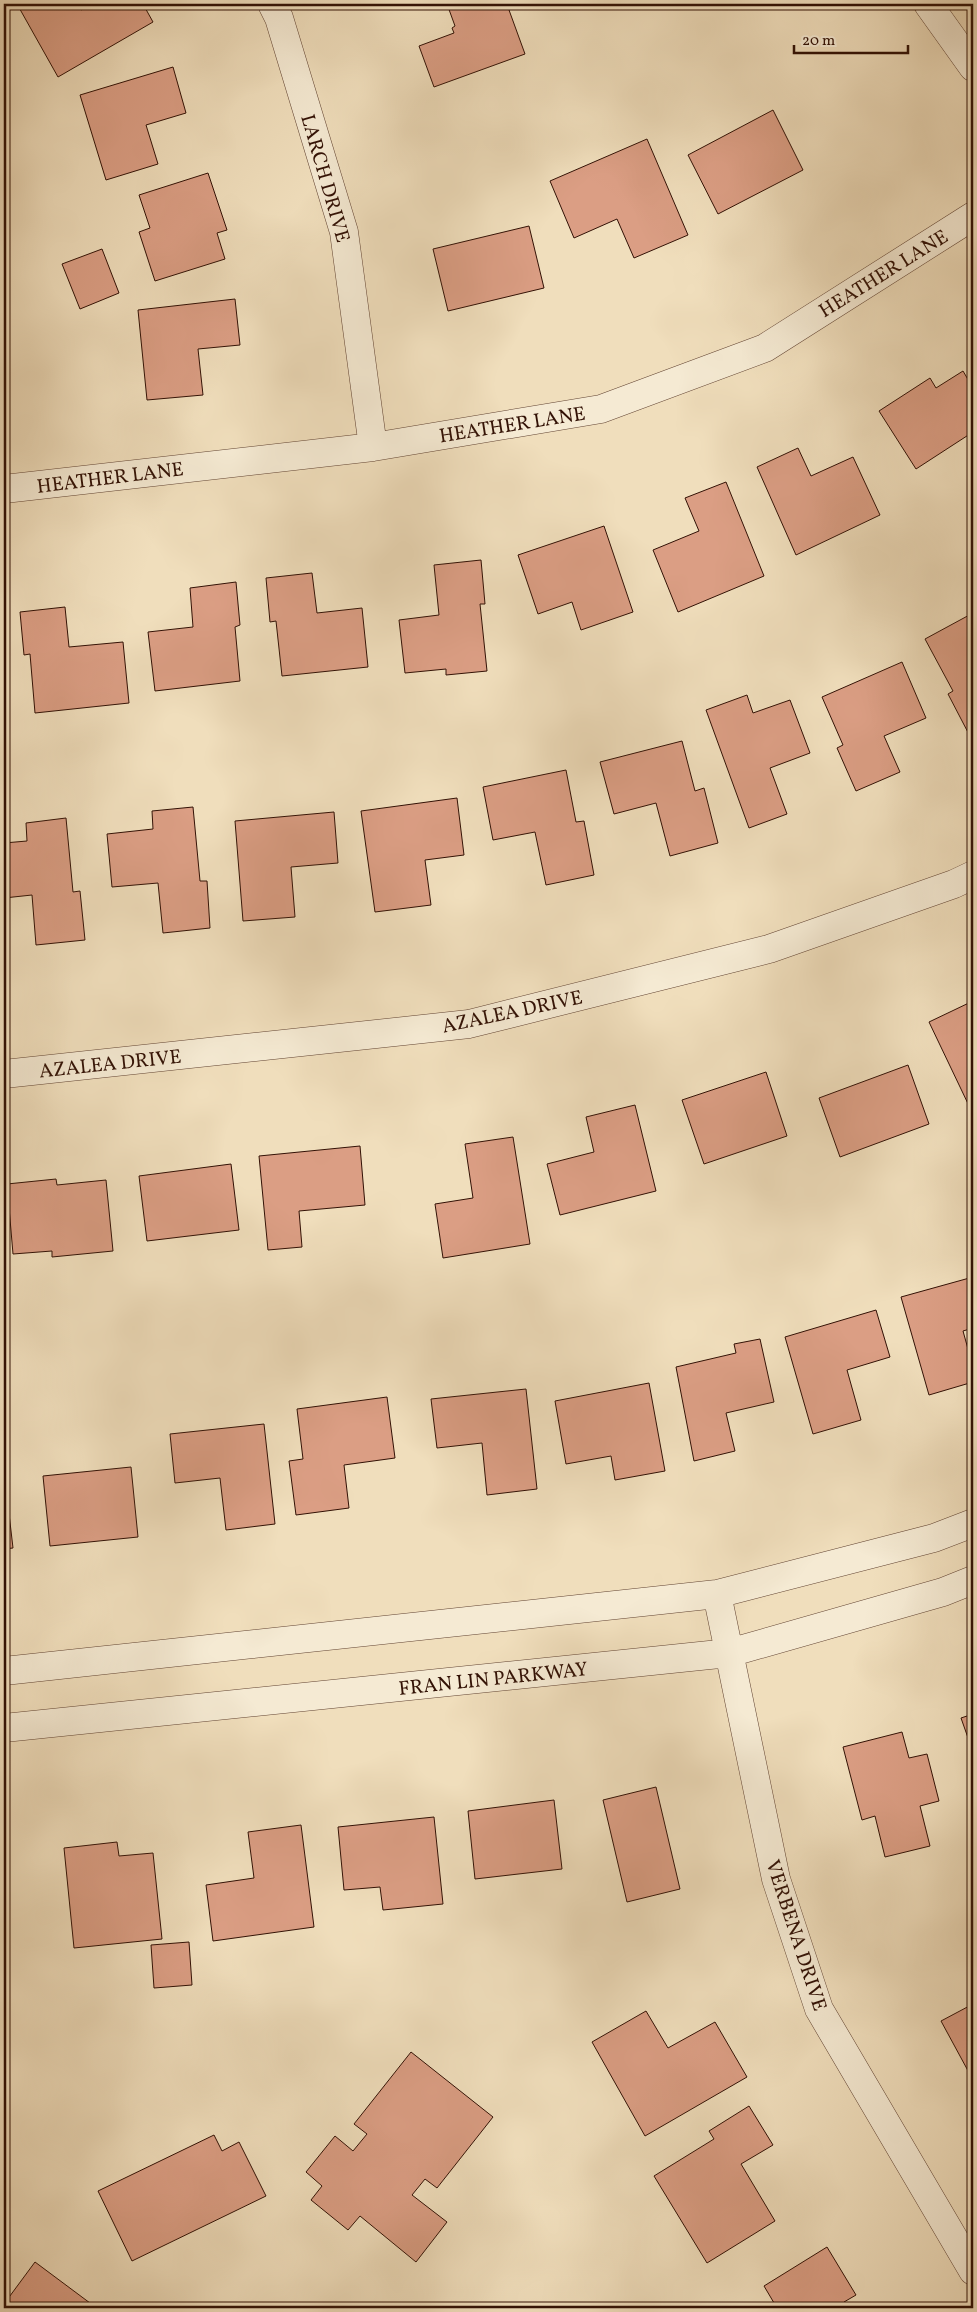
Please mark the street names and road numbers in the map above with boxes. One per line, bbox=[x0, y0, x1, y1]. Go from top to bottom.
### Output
street label: LARCH DRIVE bbox=[292, 111, 356, 246]
street label: HEATHER LANE bbox=[814, 224, 954, 326]
street label: HEATHER LANE bbox=[437, 401, 587, 451]
street label: HEATHER LANE bbox=[35, 456, 185, 502]
street label: AZALEA DRIVE bbox=[440, 984, 585, 1042]
street label: AZALEA DRIVE bbox=[38, 1044, 183, 1086]
street label: FRAN LIN PARKWAY bbox=[397, 1656, 590, 1704]
street label: VERBENA DRIVE bbox=[757, 1856, 833, 2015]

